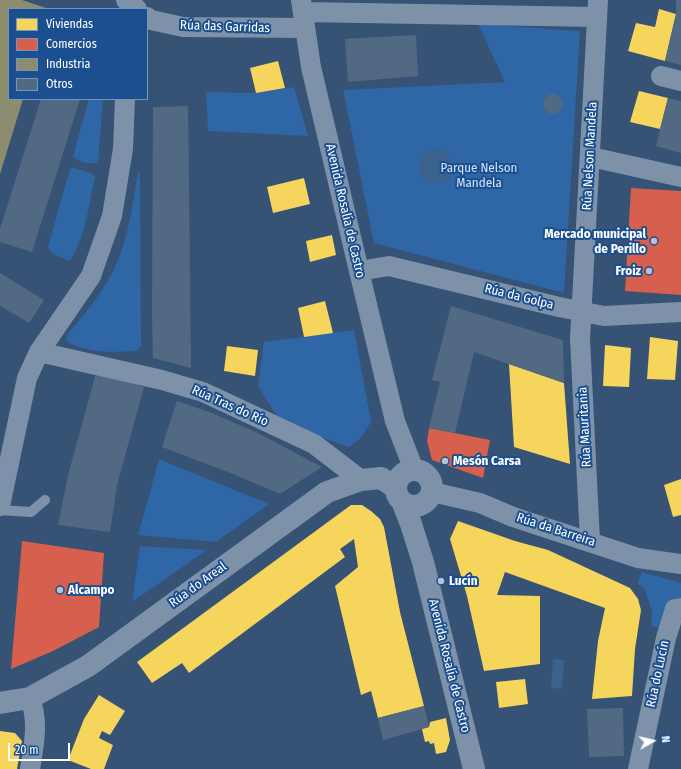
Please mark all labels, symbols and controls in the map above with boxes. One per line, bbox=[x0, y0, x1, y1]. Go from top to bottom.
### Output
legend bbox=[8, 8, 148, 100]
text: Viviendas bbox=[46, 17, 93, 31]
street label: Rúa das Garridas bbox=[180, 18, 270, 36]
text: Comercios bbox=[46, 37, 97, 51]
text: Industria bbox=[46, 57, 90, 71]
text: Otros bbox=[46, 77, 73, 91]
street label: Rúa Nelson Mandela bbox=[579, 101, 601, 211]
street label: Avenida Rosalía de Castro bbox=[322, 142, 368, 280]
park label: Parque Nelson Mandela bbox=[441, 160, 517, 191]
place label: Mercado municipal de Perillo bbox=[544, 226, 646, 257]
marker: Mercado municipal de Perillo bbox=[649, 236, 659, 246]
place label: Froiz bbox=[616, 263, 641, 279]
marker: Froiz bbox=[644, 266, 654, 276]
street label: Rúa da Golpa bbox=[483, 281, 555, 313]
street label: Rúa Tras do Río bbox=[189, 382, 271, 430]
street label: Rúa Mauritania bbox=[575, 386, 595, 468]
place label: Mesón Carsa bbox=[453, 453, 521, 469]
marker: Mesón Carsa bbox=[440, 456, 450, 466]
street label: Rúa da Barreira bbox=[515, 510, 597, 550]
street label: Rúa do Areal bbox=[166, 559, 230, 611]
place label: Lucín bbox=[449, 573, 477, 589]
marker: Lucín bbox=[436, 576, 446, 586]
place label: Alcampo bbox=[68, 582, 114, 598]
marker: Alcampo bbox=[55, 585, 65, 595]
street label: Avenida Rosalía de Castro bbox=[425, 598, 473, 734]
street label: Rúa do Lucín bbox=[643, 639, 673, 709]
north arrow bbox=[633, 721, 673, 761]
scale bar bbox=[10, 735, 72, 761]
text: N bbox=[658, 735, 672, 743]
text: 20 m bbox=[15, 743, 39, 757]

